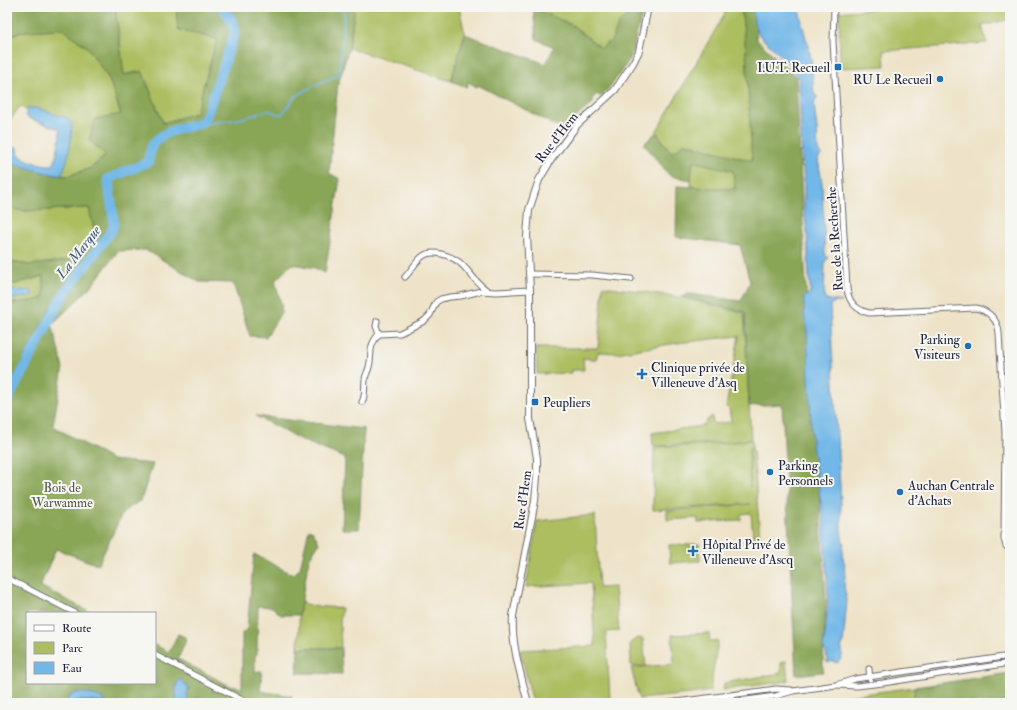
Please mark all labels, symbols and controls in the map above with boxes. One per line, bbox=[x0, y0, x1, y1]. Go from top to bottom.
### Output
place label: I.U.T. Recueil bbox=[757, 60, 831, 76]
marker: I.U.T. Recueil bbox=[833, 62, 843, 72]
place label: RU Le Recueil bbox=[853, 72, 933, 88]
marker: RU Le Recueil bbox=[935, 74, 945, 84]
street label: Rue d'Hem bbox=[532, 109, 581, 166]
street label: Rue de la Recherche bbox=[823, 186, 847, 292]
water label: La Marque bbox=[52, 222, 104, 283]
place label: Parking Visiteurs bbox=[914, 332, 961, 363]
marker: Parking Visiteurs bbox=[963, 341, 973, 351]
place label: Clinique privée de Villeneuve d'Asq bbox=[651, 360, 745, 391]
marker: Clinique privée de Villeneuve d'Asq bbox=[636, 368, 648, 380]
place label: Peupliers bbox=[543, 395, 591, 412]
marker: Peupliers bbox=[530, 397, 540, 407]
place label: Parking Personnels bbox=[778, 458, 833, 489]
marker: Parking Personnels bbox=[765, 467, 775, 477]
street label: Rue d'Hem bbox=[511, 469, 535, 531]
place label: Auchan Centrale d'Achats bbox=[907, 478, 995, 509]
park label: Bois de Warwamme bbox=[30, 480, 93, 511]
marker: Auchan Centrale d'Achats bbox=[895, 487, 905, 497]
place label: Hôpital Privé de Villeneuve d'Ascq bbox=[702, 537, 793, 568]
marker: Hôpital Privé de Villeneuve d'Ascq bbox=[687, 545, 699, 557]
legend bbox=[26, 612, 156, 684]
text: Route bbox=[62, 621, 91, 636]
text: Parc bbox=[62, 641, 83, 656]
text: Eau bbox=[62, 661, 82, 676]

